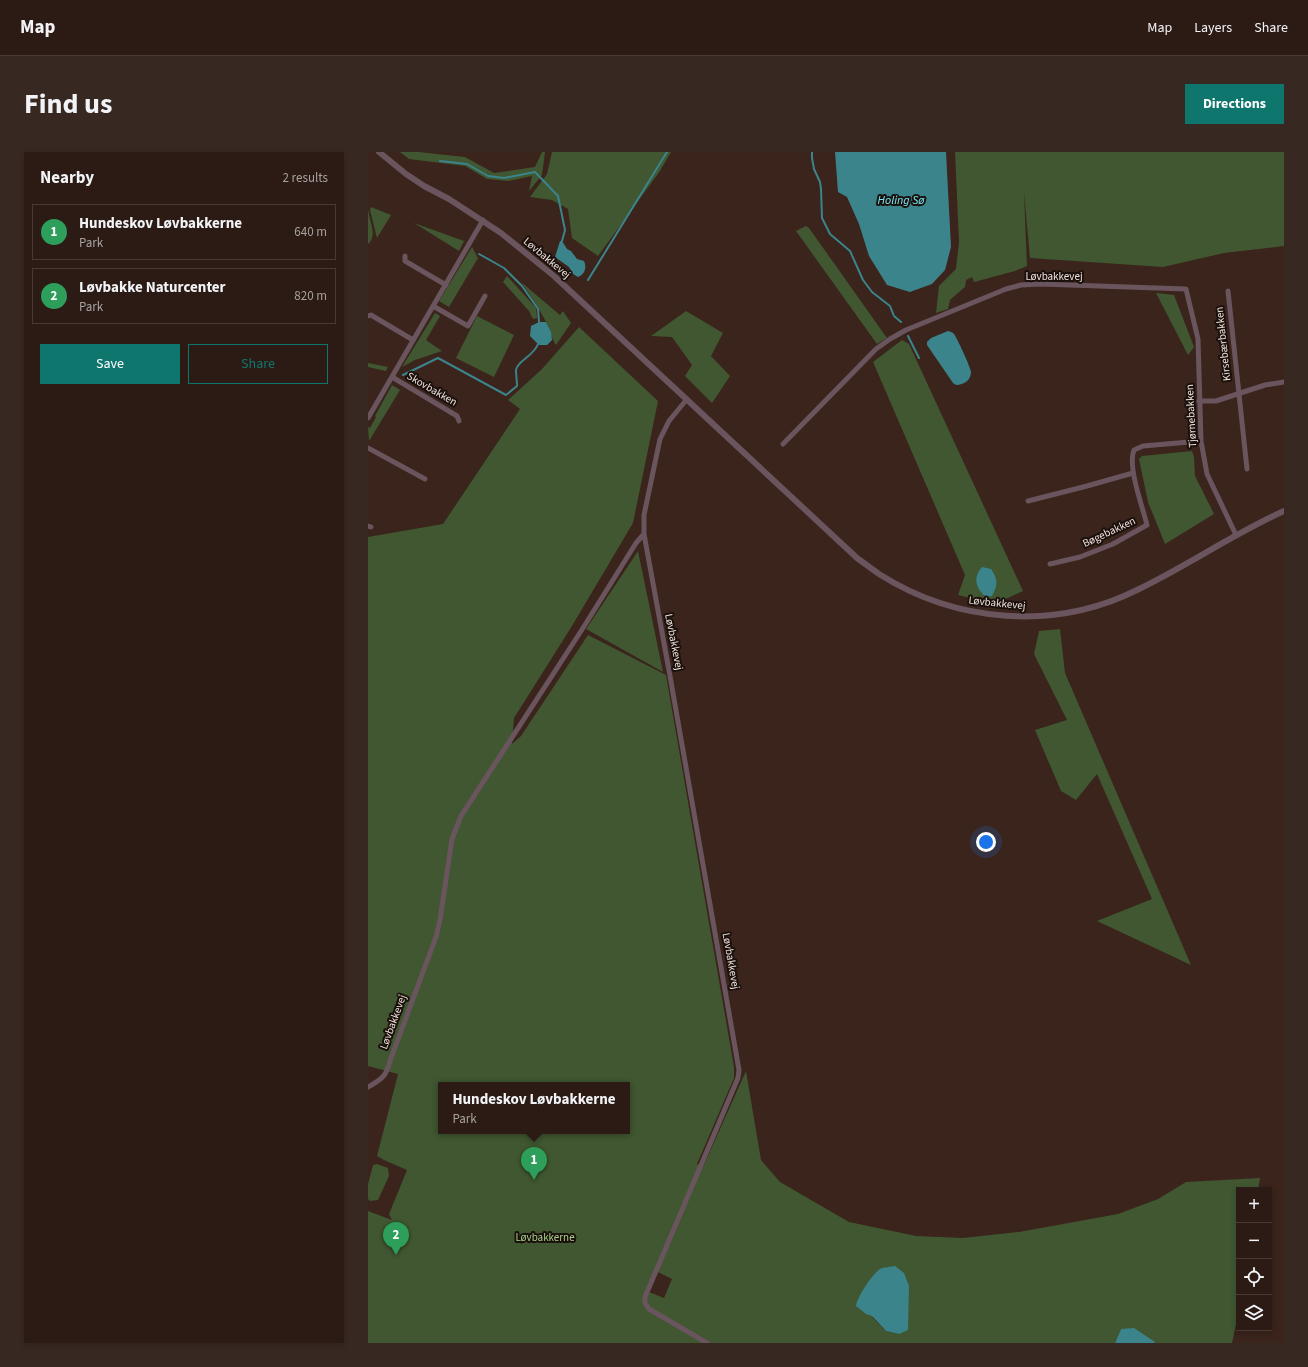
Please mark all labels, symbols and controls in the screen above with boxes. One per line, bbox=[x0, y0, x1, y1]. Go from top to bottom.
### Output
text: Map bbox=[20, 14, 55, 41]
text: Map bbox=[1147, 18, 1172, 38]
text: Layers bbox=[1194, 18, 1232, 38]
text: Share bbox=[1254, 18, 1288, 38]
text: Find us bbox=[24, 84, 112, 124]
button: Directions bbox=[1185, 84, 1284, 124]
text: Nearby bbox=[40, 166, 94, 190]
text: 2 results bbox=[283, 169, 328, 187]
water label: Holing Sø bbox=[878, 192, 925, 209]
text: Hundeskov Løvbakkerne bbox=[79, 213, 242, 234]
text: 1 bbox=[51, 223, 57, 241]
text: 640 m bbox=[294, 223, 327, 241]
text: Park bbox=[79, 234, 103, 252]
street label: Løvbakkevej bbox=[520, 234, 574, 282]
street label: Løvbakkevej bbox=[1025, 269, 1083, 284]
text: Løvbakke Naturcenter bbox=[79, 277, 226, 298]
text: 2 bbox=[51, 287, 57, 305]
text: 820 m bbox=[294, 287, 327, 305]
text: Park bbox=[79, 298, 103, 316]
street label: Kirsebærbakken bbox=[1212, 306, 1234, 382]
button: Save bbox=[40, 344, 180, 384]
button: Share bbox=[188, 344, 328, 384]
street label: Skovbakken bbox=[404, 369, 460, 409]
street label: Tjørnebakken bbox=[1182, 384, 1200, 448]
street label: Bøgebakken bbox=[1080, 513, 1138, 551]
street label: Løvbakkevej bbox=[968, 593, 1026, 613]
street label: Løvbakkevej bbox=[661, 612, 687, 672]
your location bbox=[976, 832, 996, 852]
street label: Løvbakkevej bbox=[719, 932, 743, 990]
street label: Løvbakkevej bbox=[376, 993, 410, 1051]
popup bbox=[438, 1082, 630, 1134]
text: Hundeskov Løvbakkerne bbox=[452, 1089, 616, 1110]
text: Park bbox=[452, 1110, 477, 1128]
pin: 1 bbox=[521, 1147, 547, 1180]
map controls bbox=[1236, 1187, 1272, 1331]
button: + bbox=[1236, 1187, 1272, 1223]
pin: 2 bbox=[383, 1222, 409, 1255]
button: − bbox=[1236, 1223, 1272, 1259]
park label: Løvbakkerne bbox=[515, 1230, 575, 1245]
button: locate bbox=[1236, 1259, 1272, 1295]
button: layers bbox=[1236, 1295, 1272, 1331]

